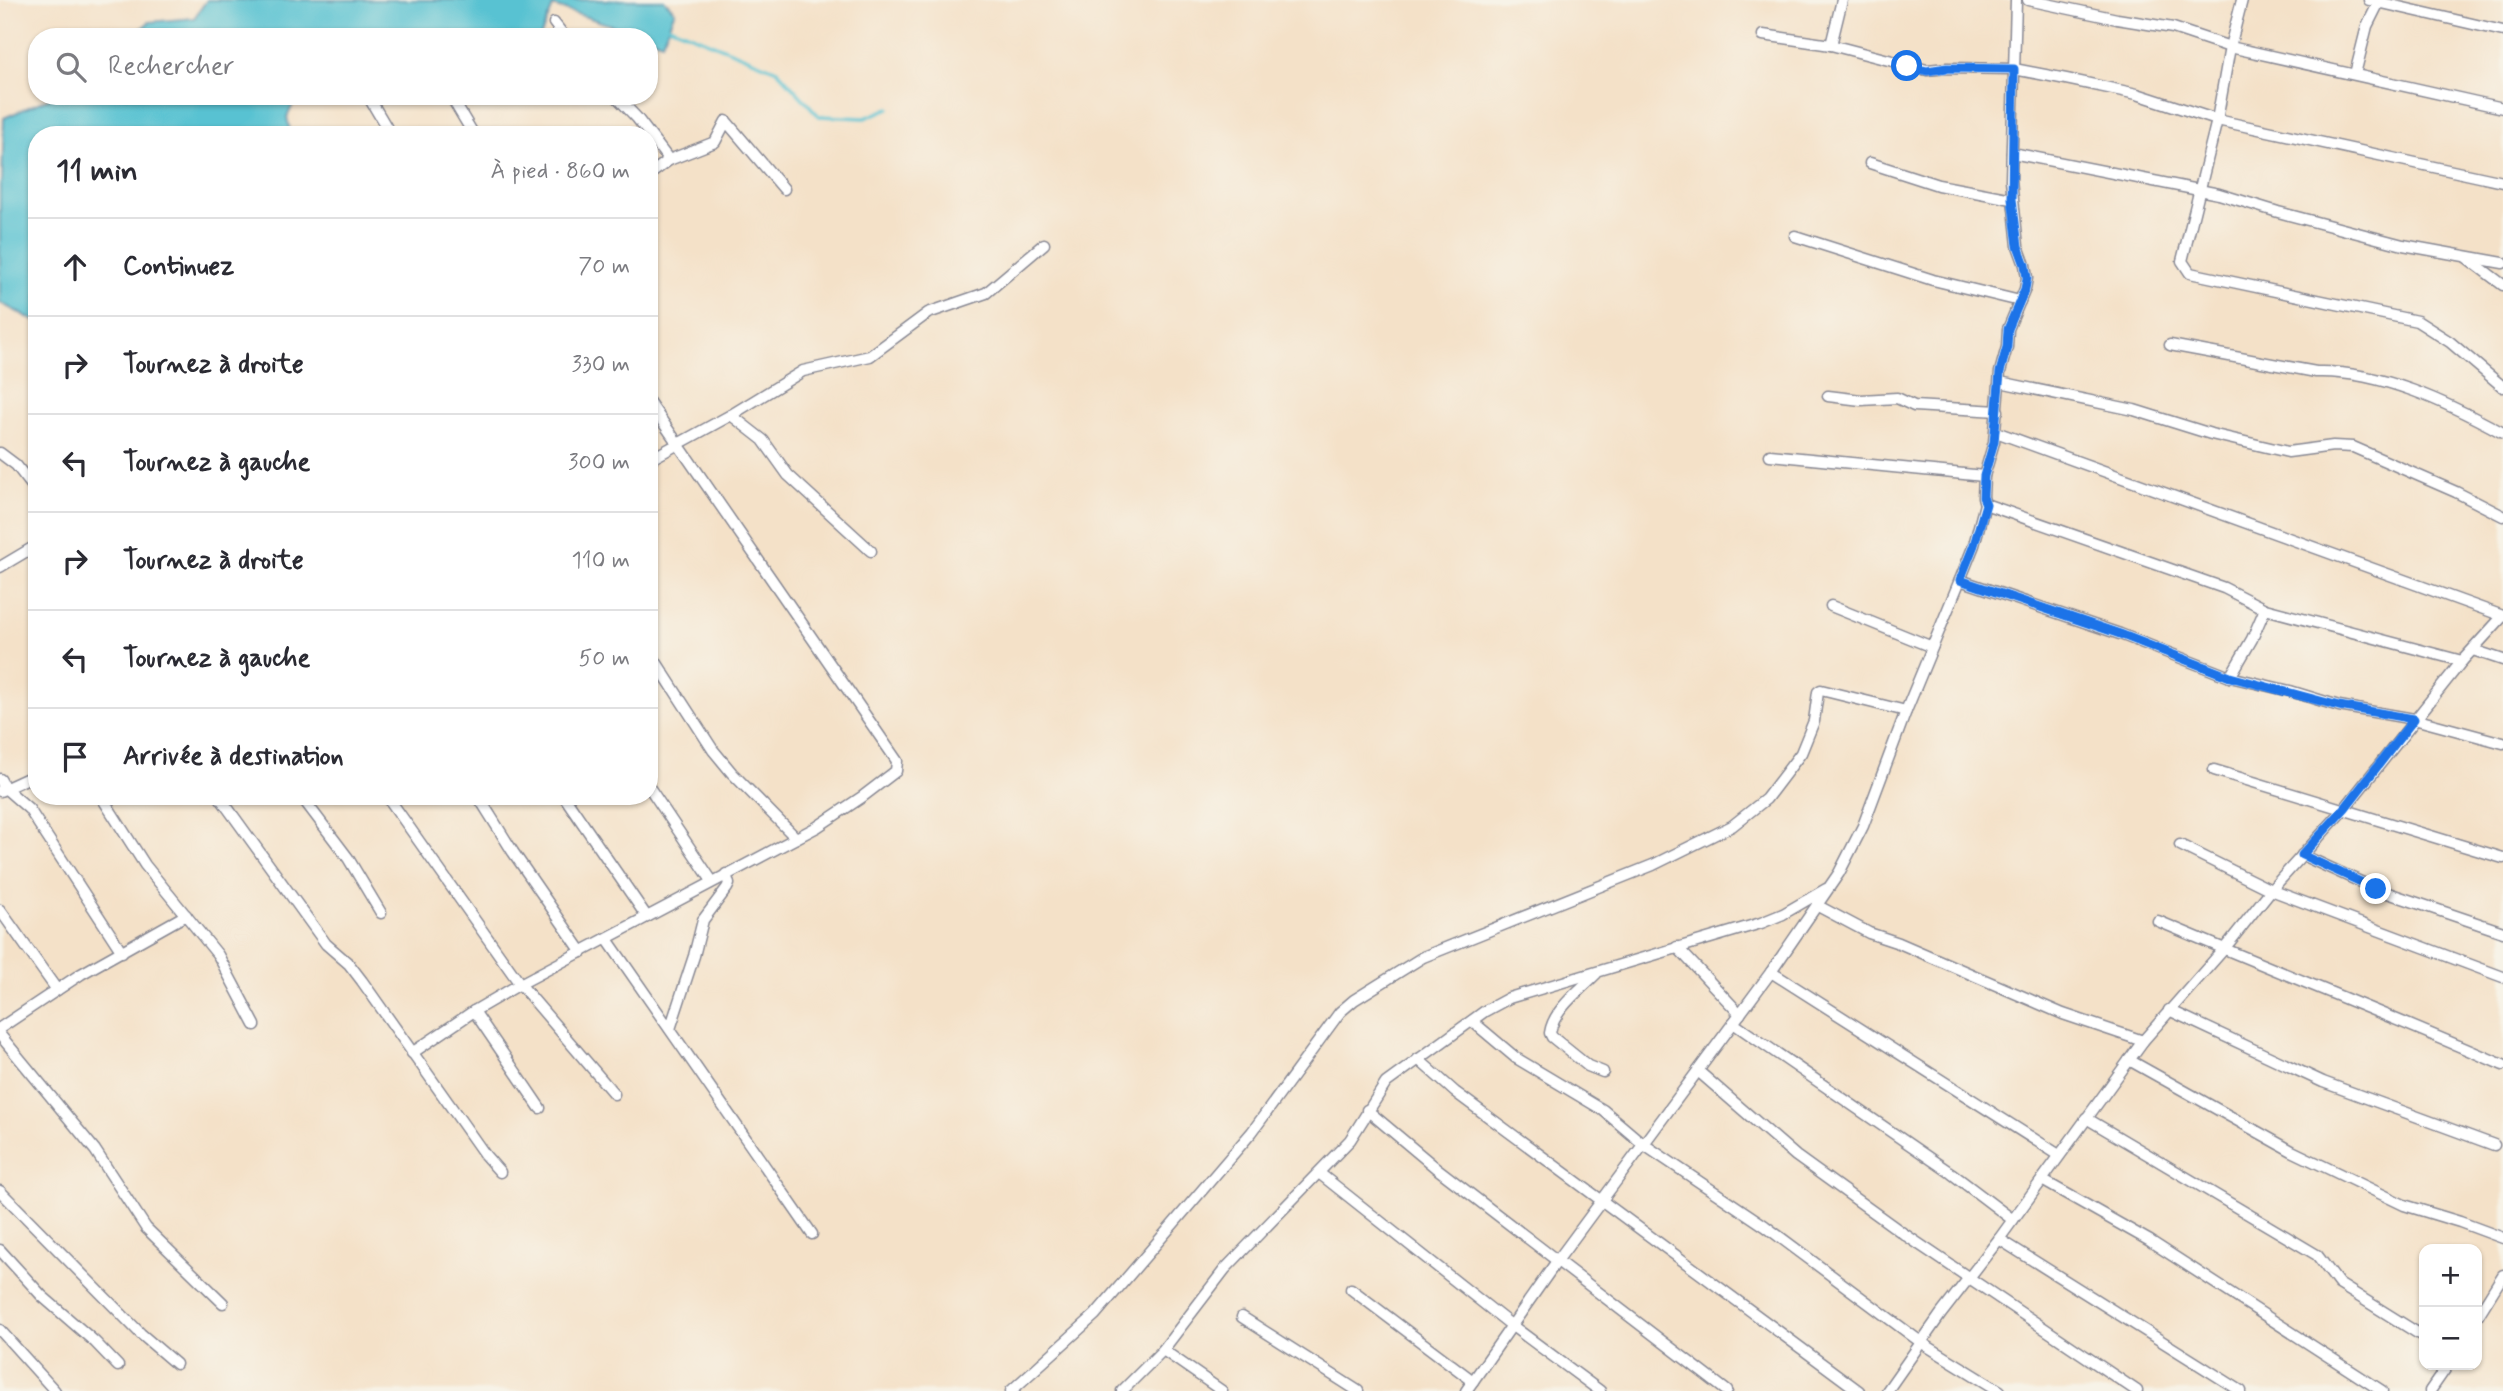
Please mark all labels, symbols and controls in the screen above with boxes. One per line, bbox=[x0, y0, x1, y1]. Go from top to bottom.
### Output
search box bbox=[28, 28, 658, 105]
icon: search bbox=[52, 48, 90, 86]
text: Rechercher bbox=[108, 50, 234, 84]
route start bbox=[1891, 50, 1922, 81]
text: 11 min bbox=[56, 152, 138, 191]
text: À pied · 860 m bbox=[491, 157, 630, 187]
icon: ahead bbox=[56, 248, 94, 286]
text: Continuez bbox=[123, 250, 234, 284]
text: 70 m bbox=[578, 252, 630, 282]
icon: right bbox=[56, 346, 94, 384]
text: Tournez à droite bbox=[123, 348, 304, 382]
text: 330 m bbox=[572, 350, 630, 380]
icon: left bbox=[56, 444, 94, 482]
text: Tournez à gauche bbox=[123, 446, 310, 480]
text: 300 m bbox=[568, 448, 630, 478]
icon: right bbox=[56, 542, 94, 580]
text: Tournez à droite bbox=[123, 544, 304, 578]
text: 110 m bbox=[571, 546, 630, 576]
icon: left bbox=[56, 640, 94, 678]
text: Tournez à gauche bbox=[123, 642, 310, 676]
text: 50 m bbox=[579, 644, 630, 674]
icon: arrive bbox=[56, 738, 94, 776]
text: Arrivée à destination bbox=[123, 740, 344, 774]
route end bbox=[2360, 873, 2391, 904]
map controls bbox=[2419, 1244, 2482, 1370]
button: + bbox=[2419, 1244, 2482, 1307]
button: − bbox=[2419, 1307, 2482, 1370]

